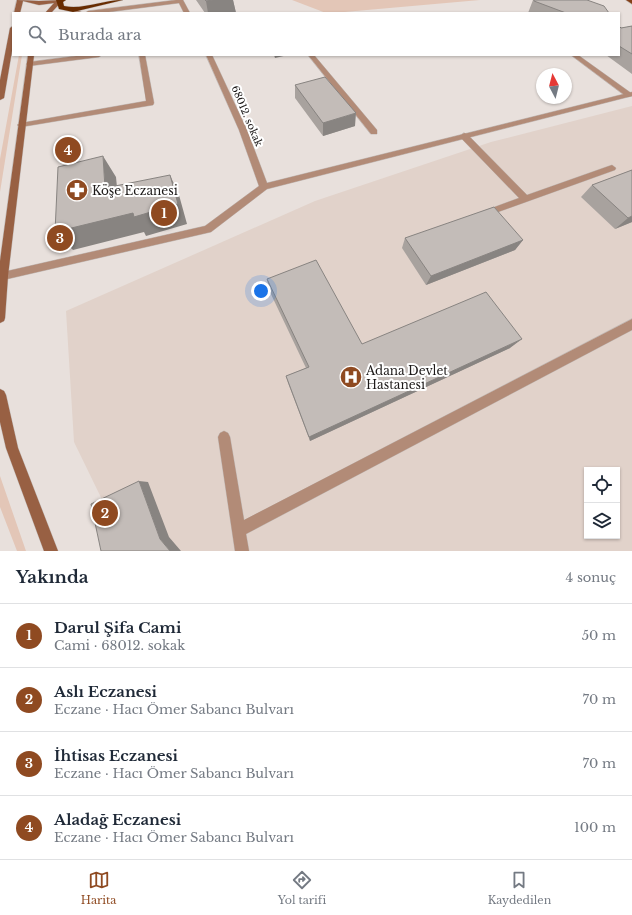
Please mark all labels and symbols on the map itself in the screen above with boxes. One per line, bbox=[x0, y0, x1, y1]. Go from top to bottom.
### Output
north arrow bbox=[536, 68, 572, 104]
street label: 68012. sokak bbox=[228, 84, 266, 149]
pin: 4 bbox=[55, 135, 81, 165]
pharmacy icon: Köşe Eczanesi bbox=[64, 177, 90, 203]
place label: Köşe Eczanesi bbox=[92, 183, 178, 198]
pin: 1 bbox=[151, 198, 177, 228]
pin: 3 bbox=[47, 223, 73, 253]
your location bbox=[251, 281, 271, 301]
place label: Adana Devlet Hastanesi bbox=[365, 363, 448, 392]
hospital icon: Adana Devlet Hastanesi bbox=[338, 364, 364, 390]
pin: 2 bbox=[92, 498, 118, 528]

